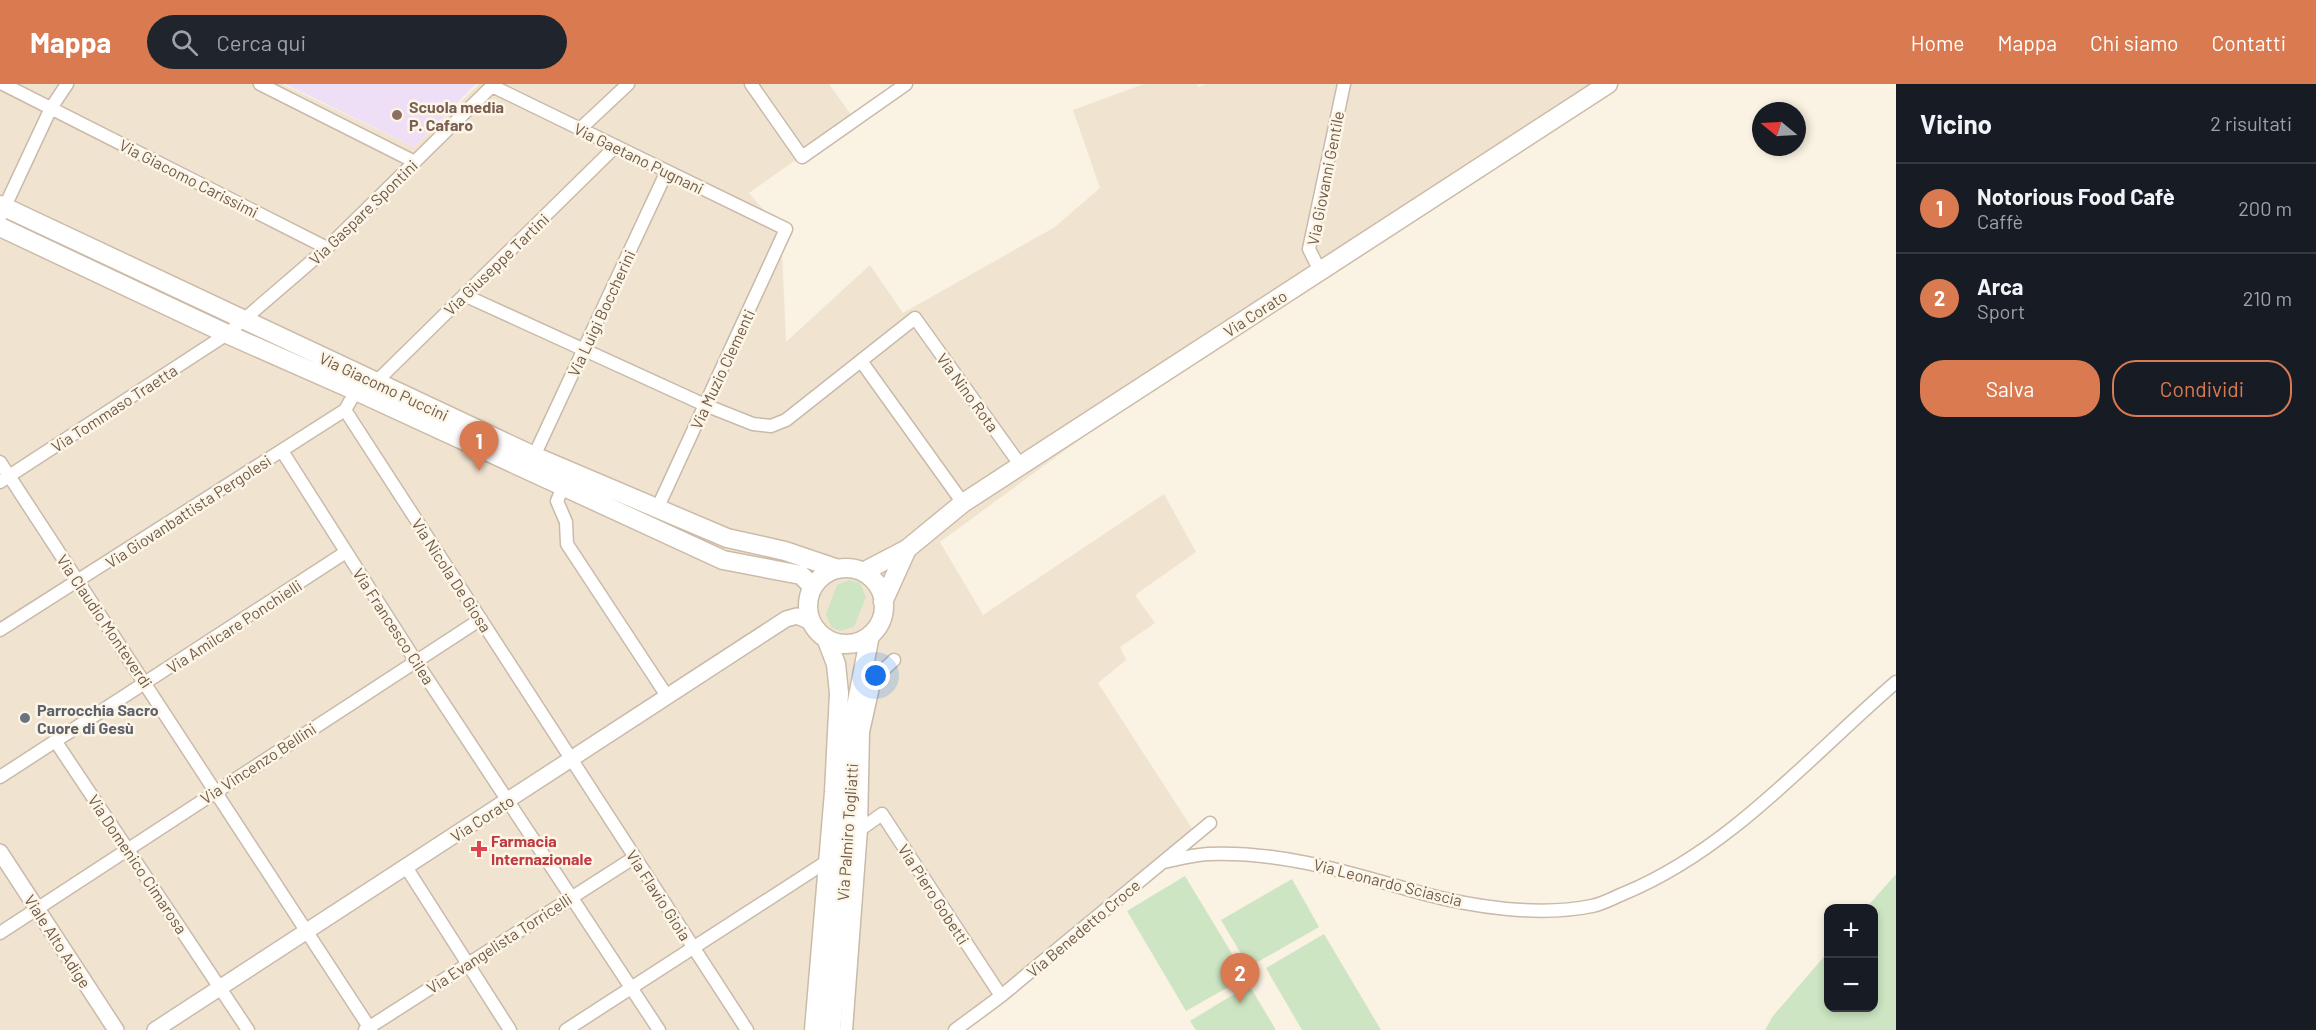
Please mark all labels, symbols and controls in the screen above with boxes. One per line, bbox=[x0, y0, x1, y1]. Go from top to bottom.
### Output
search box bbox=[147, 15, 567, 69]
text: Mappa bbox=[30, 25, 111, 59]
icon: search bbox=[168, 26, 201, 59]
text: Cerca qui bbox=[216, 29, 306, 55]
text: Home bbox=[1911, 30, 1964, 55]
text: Mappa bbox=[1997, 30, 2057, 55]
text: Chi siamo bbox=[2090, 30, 2179, 55]
text: Contatti bbox=[2212, 30, 2286, 55]
place label: Scuola media P. Cafaro bbox=[409, 97, 504, 134]
north arrow bbox=[1752, 102, 1806, 156]
marker: Scuola media P. Cafaro bbox=[390, 108, 404, 122]
text: Vicino bbox=[1920, 108, 1992, 139]
street label: Via Giovanni Gentile bbox=[1303, 109, 1347, 247]
text: 2 risultati bbox=[2210, 111, 2292, 135]
street label: Via Gaetano Pugnani bbox=[571, 118, 707, 198]
street label: Via Giacomo Carissimi bbox=[116, 135, 262, 221]
street label: Via Gaspare Spontini bbox=[305, 156, 421, 268]
text: Notorious Food Cafè bbox=[1977, 183, 2175, 209]
text: 1 bbox=[1936, 196, 1943, 220]
text: 200 m bbox=[2238, 196, 2292, 220]
street label: Via Giuseppe Tartini bbox=[440, 209, 552, 319]
text: Caffè bbox=[1977, 209, 2023, 233]
street label: Via Luigi Boccherini bbox=[563, 247, 639, 379]
text: Arca bbox=[1977, 273, 2023, 299]
street label: Via Corato bbox=[1220, 286, 1290, 340]
text: 2 bbox=[1934, 286, 1945, 310]
text: 210 m bbox=[2243, 286, 2292, 310]
text: Sport bbox=[1977, 299, 2025, 323]
street label: Via Muzio Clementi bbox=[686, 306, 758, 432]
street label: Via Giacomo Puccini bbox=[316, 348, 452, 424]
street label: Via Nino Rota bbox=[933, 349, 1003, 435]
street label: Via Tommaso Traetta bbox=[47, 360, 181, 456]
button: Salva bbox=[1920, 360, 2100, 417]
button: Condividi bbox=[2112, 360, 2292, 417]
pin: 1 bbox=[460, 422, 498, 471]
street label: Via Giovanbattista Pergolesi bbox=[102, 450, 274, 572]
street label: Via Nicola De Giosa bbox=[408, 515, 496, 635]
street label: Via Claudio Monteverdi bbox=[53, 551, 157, 691]
street label: Via Francesco Cilea bbox=[349, 564, 439, 688]
street label: Via Amilcare Ponchielli bbox=[163, 575, 305, 677]
your location bbox=[861, 661, 890, 690]
place label: Parrocchia Sacro Cuore di Gesù bbox=[37, 700, 159, 737]
marker: Parrocchia Sacro Cuore di Gesù bbox=[18, 711, 32, 725]
street label: Via Vincenzo Bellini bbox=[197, 719, 319, 807]
street label: Via Palmiro Togliatti bbox=[833, 762, 861, 902]
street label: Via Domenico Cimarosa bbox=[84, 791, 192, 937]
street label: Via Corato bbox=[447, 791, 517, 845]
place label: Farmacia Internazionale bbox=[491, 831, 592, 868]
street label: Via Piero Gobetti bbox=[894, 840, 974, 948]
marker: Farmacia Internazionale bbox=[472, 842, 486, 856]
street label: Via Flavio Gioia bbox=[623, 846, 695, 944]
street label: Via Leonardo Sciascia bbox=[1312, 854, 1464, 910]
street label: Via Benedetto Croce bbox=[1023, 875, 1143, 981]
street label: Via Evangelista Torricelli bbox=[423, 889, 575, 997]
street label: Viale Alto Adige bbox=[21, 891, 95, 991]
map controls bbox=[1824, 904, 1878, 1012]
button: + bbox=[1824, 904, 1878, 958]
pin: 2 bbox=[1220, 954, 1260, 1003]
button: − bbox=[1824, 958, 1878, 1012]

